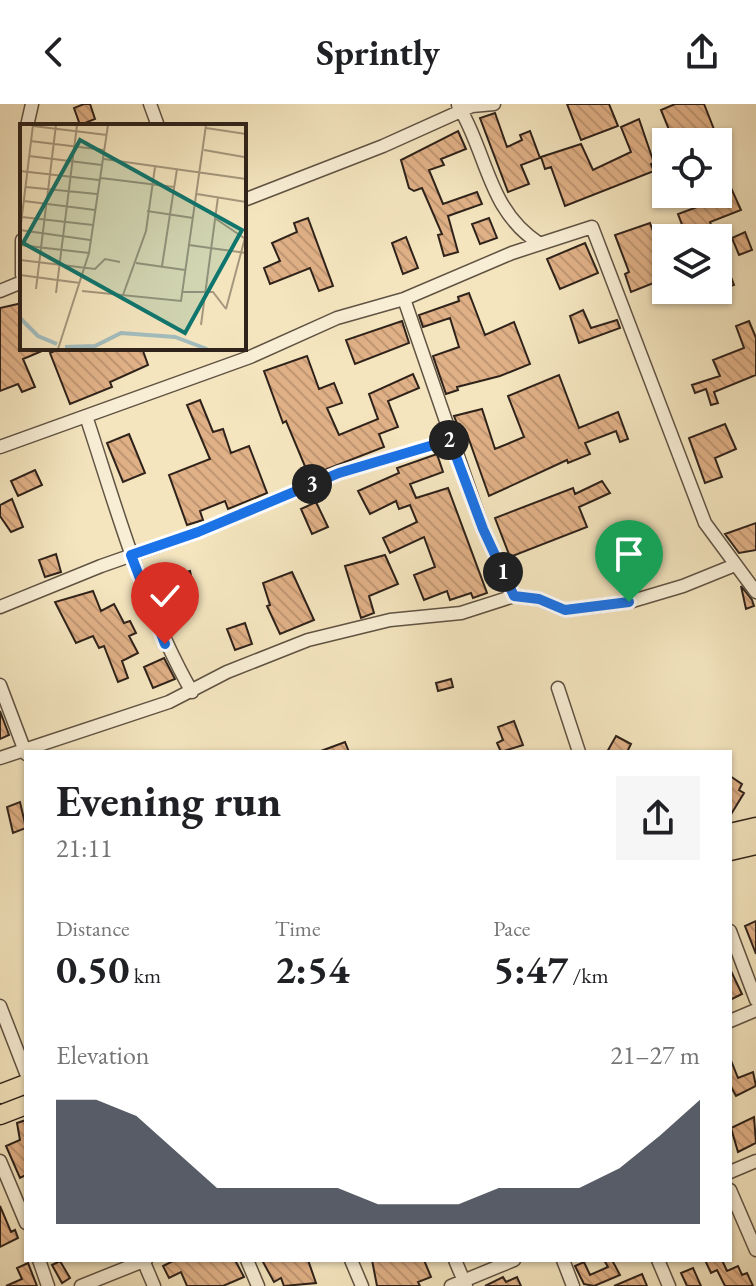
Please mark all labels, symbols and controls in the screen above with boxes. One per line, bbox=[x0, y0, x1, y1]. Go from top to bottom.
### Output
text: Sprintly bbox=[316, 29, 440, 76]
icon: back bbox=[32, 30, 76, 74]
icon: share bbox=[680, 30, 724, 74]
inset map bbox=[20, 124, 246, 350]
map controls bbox=[652, 128, 732, 304]
button: locate bbox=[652, 128, 732, 208]
button: layers bbox=[652, 224, 732, 304]
pin: 2 bbox=[429, 420, 469, 460]
text: 2 bbox=[443, 425, 455, 454]
pin: 3 bbox=[292, 464, 332, 504]
text: 3 bbox=[306, 469, 318, 498]
pin bbox=[595, 520, 663, 602]
icon: arrive bbox=[607, 532, 651, 576]
pin: 1 bbox=[483, 552, 523, 592]
text: 1 bbox=[497, 557, 509, 586]
pin bbox=[131, 562, 199, 644]
icon: check bbox=[143, 574, 187, 618]
text: Evening run bbox=[56, 772, 281, 829]
button: share bbox=[616, 776, 700, 860]
text: 21:11 bbox=[56, 831, 112, 865]
text: Distance bbox=[56, 914, 129, 943]
text: Time bbox=[275, 914, 320, 943]
text: Pace bbox=[493, 914, 530, 943]
text: 0.50 bbox=[56, 943, 129, 995]
text: 2:54 bbox=[275, 943, 349, 995]
text: 5:47 bbox=[493, 943, 568, 995]
text: km bbox=[129, 961, 161, 990]
text: /km bbox=[568, 961, 609, 990]
text: Elevation bbox=[56, 1038, 150, 1072]
text: 21–27 m bbox=[610, 1038, 700, 1072]

